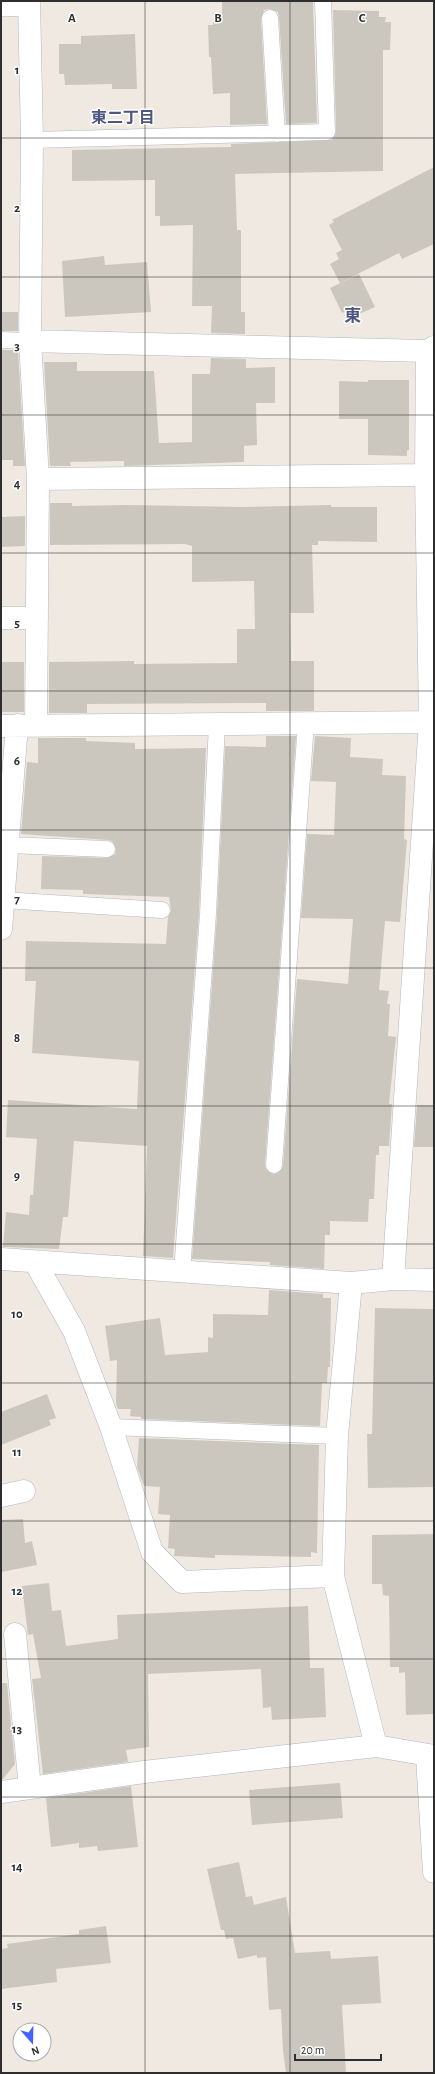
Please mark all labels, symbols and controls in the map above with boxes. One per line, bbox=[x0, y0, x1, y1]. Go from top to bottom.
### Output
text: A bbox=[68, 12, 76, 25]
text: B bbox=[214, 12, 222, 25]
text: C bbox=[359, 12, 366, 25]
text: 1 bbox=[15, 64, 19, 77]
district label: 東二丁目 bbox=[91, 109, 155, 126]
text: 2 bbox=[14, 202, 20, 215]
district label: 東 bbox=[345, 307, 362, 324]
text: 3 bbox=[14, 340, 20, 353]
text: 4 bbox=[14, 478, 21, 491]
text: 5 bbox=[14, 617, 20, 630]
text: 6 bbox=[14, 755, 20, 768]
text: 7 bbox=[14, 893, 20, 906]
text: 8 bbox=[14, 1032, 20, 1045]
text: 9 bbox=[14, 1170, 20, 1183]
text: 10 bbox=[11, 1308, 23, 1321]
text: 11 bbox=[12, 1446, 22, 1459]
text: 12 bbox=[12, 1585, 22, 1598]
text: 13 bbox=[12, 1723, 23, 1736]
text: 14 bbox=[11, 1861, 23, 1874]
text: 15 bbox=[12, 1999, 23, 2012]
north arrow bbox=[12, 2022, 52, 2062]
scale bar bbox=[295, 2036, 381, 2062]
text: N bbox=[30, 2044, 41, 2057]
text: 20 m bbox=[301, 2044, 324, 2056]

